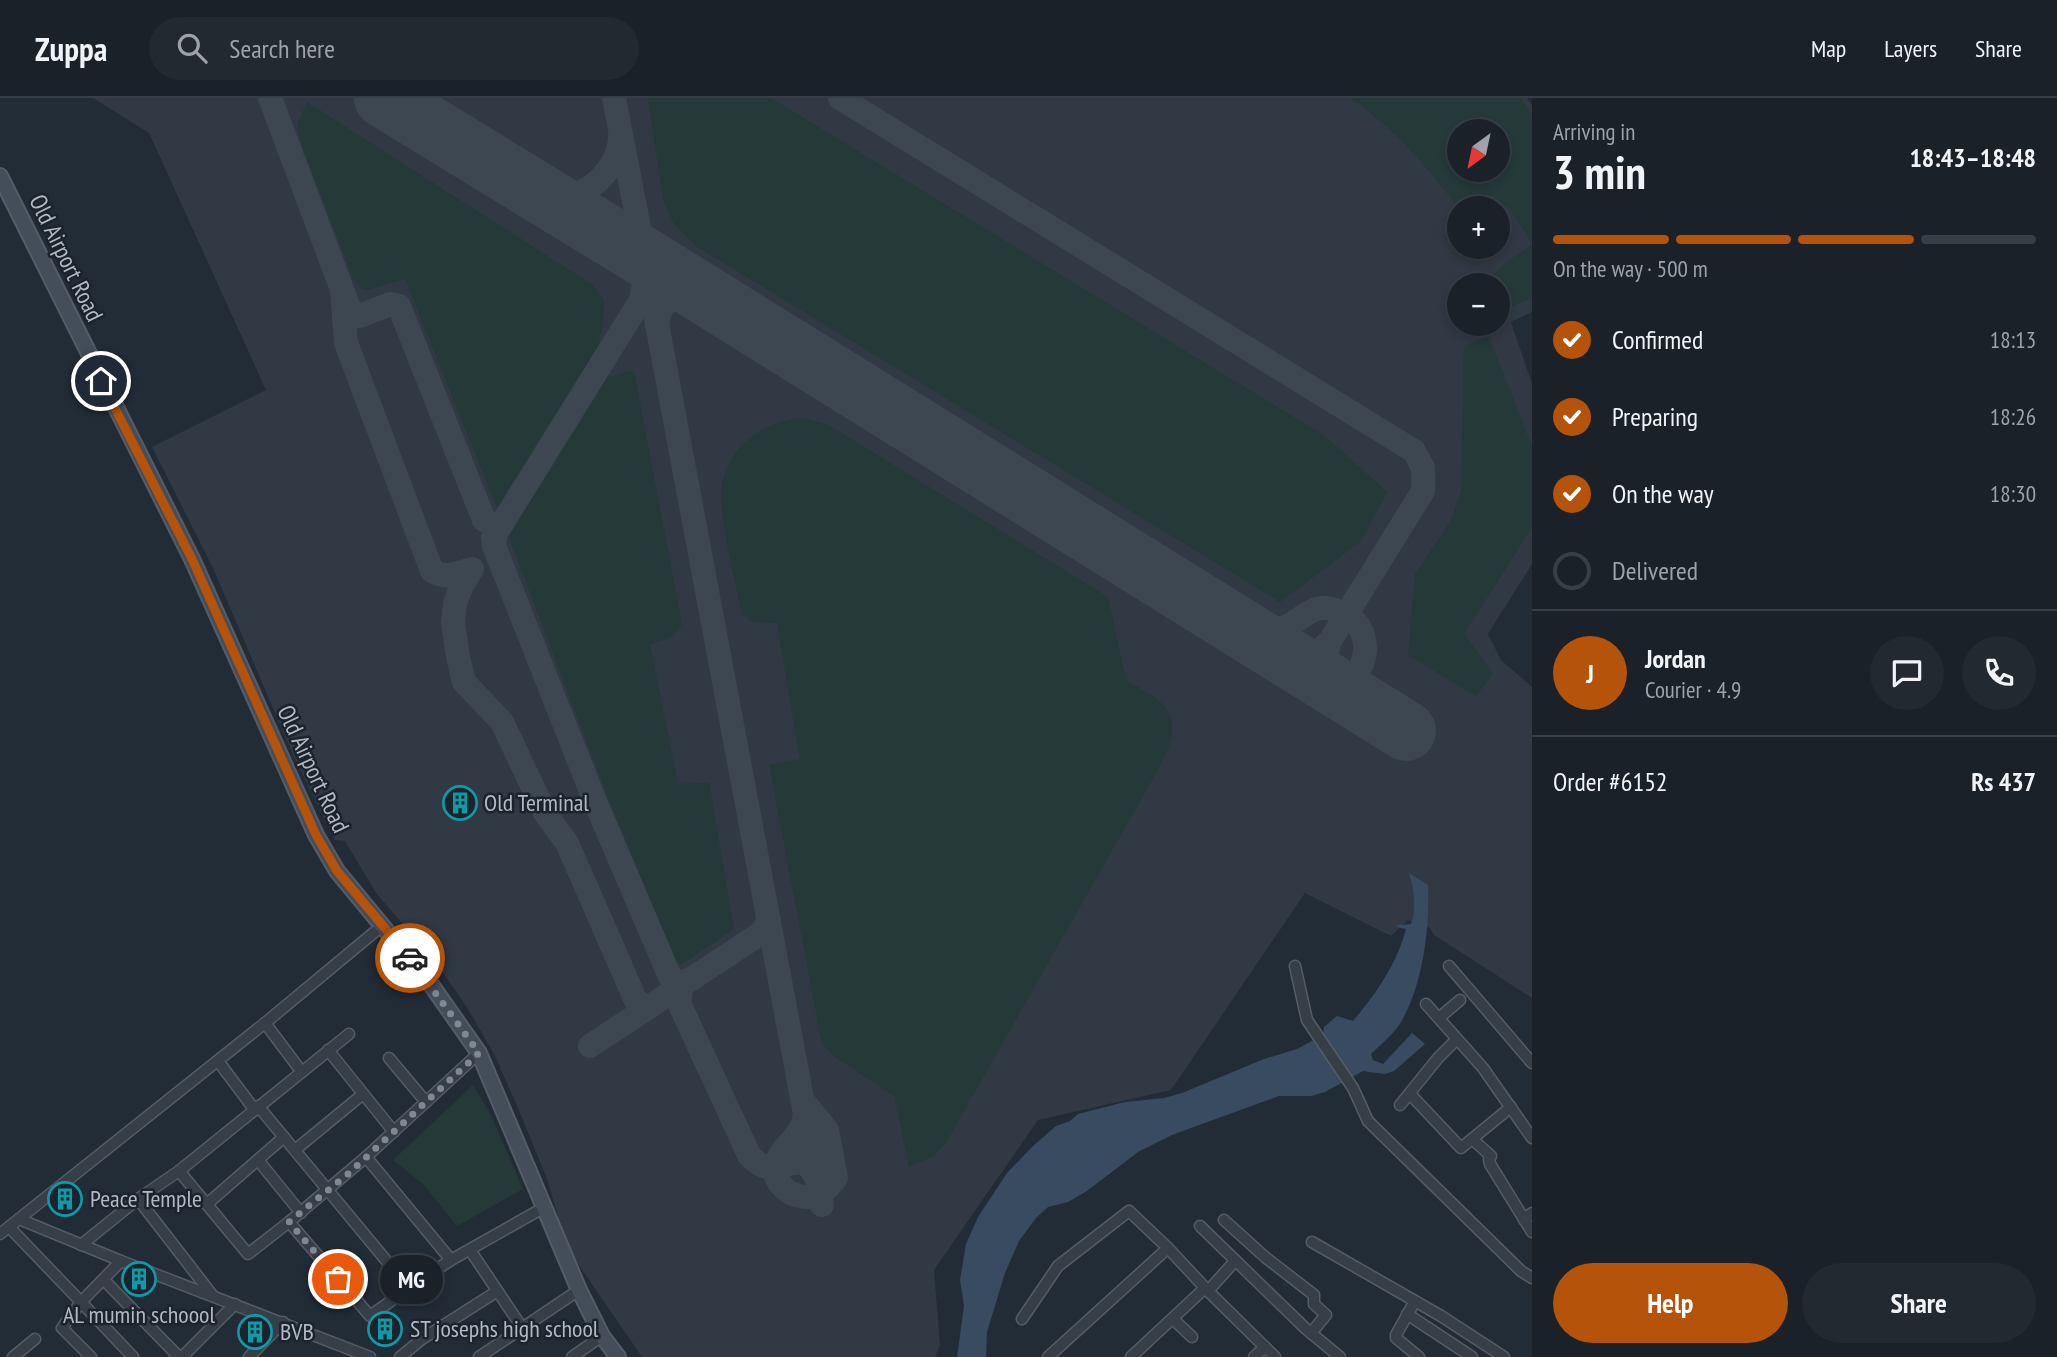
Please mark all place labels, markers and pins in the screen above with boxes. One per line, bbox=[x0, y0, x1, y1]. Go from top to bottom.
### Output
pin bbox=[71, 351, 131, 411]
building icon: Old Terminal bbox=[441, 784, 479, 822]
place label: Old Terminal bbox=[484, 787, 589, 818]
building icon: Peace Temple bbox=[46, 1180, 84, 1218]
place label: Peace Temple bbox=[90, 1183, 202, 1214]
pin bbox=[308, 1249, 368, 1309]
callout: MG bbox=[380, 1254, 443, 1304]
building icon: AL mumin schoool bbox=[120, 1260, 158, 1298]
place label: AL mumin schoool bbox=[63, 1299, 215, 1330]
building icon: ST josephs high school bbox=[366, 1310, 404, 1348]
building icon: BVB bbox=[236, 1313, 274, 1351]
place label: ST josephs high school bbox=[410, 1313, 599, 1344]
place label: BVB bbox=[280, 1316, 314, 1347]

